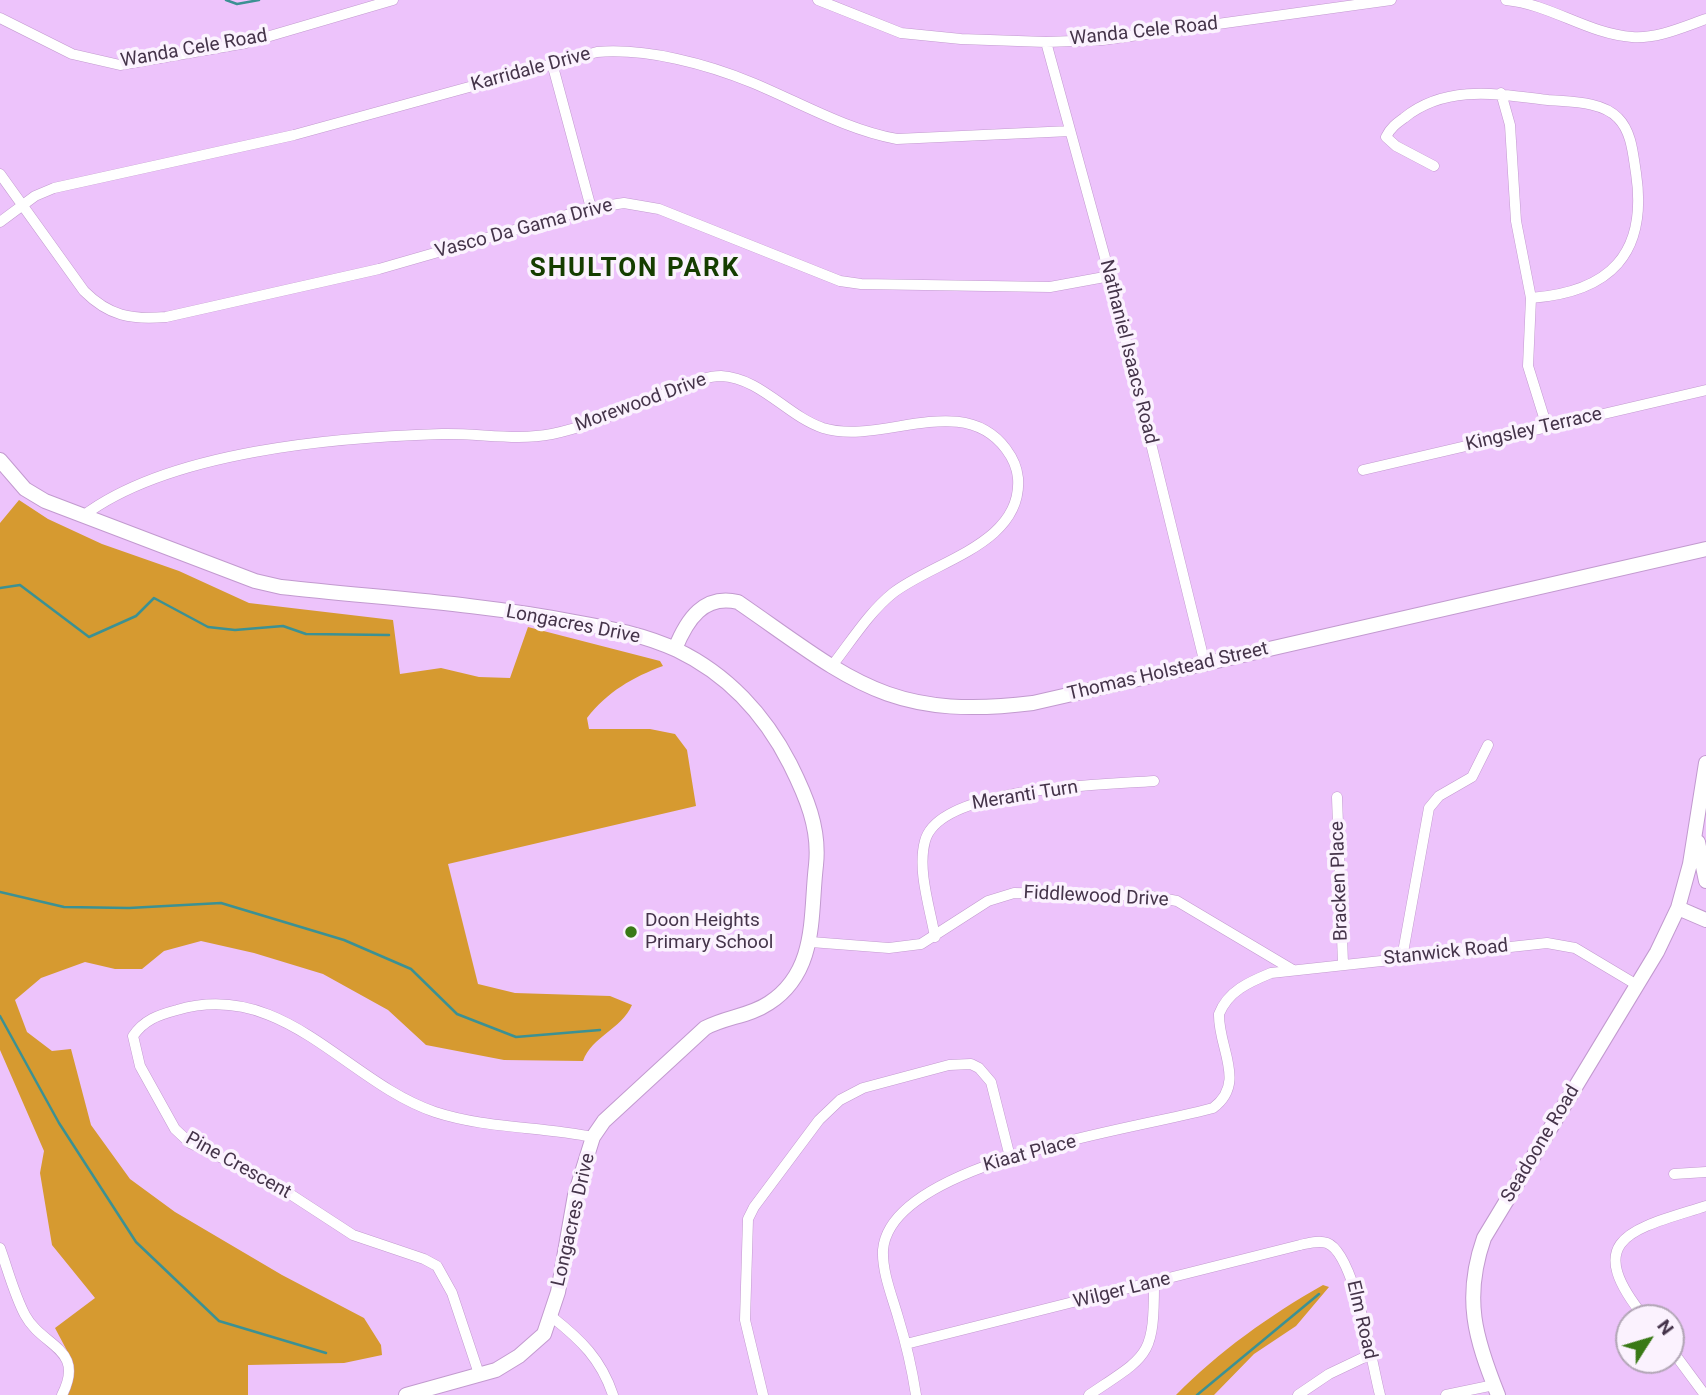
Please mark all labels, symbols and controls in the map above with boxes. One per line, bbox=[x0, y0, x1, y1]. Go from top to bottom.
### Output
street label: Wanda Cele Road bbox=[1069, 13, 1219, 51]
street label: Wanda Cele Road bbox=[119, 25, 269, 73]
street label: Karridale Drive bbox=[469, 43, 593, 97]
street label: Vasco Da Gama Drive bbox=[433, 194, 615, 264]
district label: SHULTON PARK bbox=[531, 253, 739, 285]
street label: Nathaniel Isaacs Road bbox=[1094, 257, 1162, 447]
street label: Morewood Drive bbox=[572, 369, 710, 437]
street label: Kingsley Terrace bbox=[1464, 403, 1604, 457]
street label: Longacres Drive bbox=[504, 601, 642, 649]
street label: Thomas Holstead Street bbox=[1065, 638, 1271, 706]
street label: Meranti Turn bbox=[970, 776, 1080, 816]
street label: Bracken Place bbox=[1327, 821, 1353, 941]
street label: Fiddlewood Drive bbox=[1023, 882, 1169, 912]
place label: Doon Heights Primary School bbox=[645, 910, 773, 954]
marker: Doon Heights Primary School bbox=[623, 924, 639, 940]
street label: Stanwick Road bbox=[1383, 935, 1509, 971]
street label: Seadoone Road bbox=[1497, 1081, 1585, 1207]
street label: Pine Crescent bbox=[181, 1128, 295, 1204]
street label: Kiaat Place bbox=[981, 1131, 1079, 1177]
street label: Longacres Drive bbox=[548, 1151, 600, 1289]
street label: Wilger Lane bbox=[1071, 1268, 1173, 1314]
street label: Elm Road bbox=[1341, 1278, 1381, 1362]
north arrow bbox=[1615, 1304, 1685, 1374]
text: N bbox=[1652, 1315, 1679, 1340]

